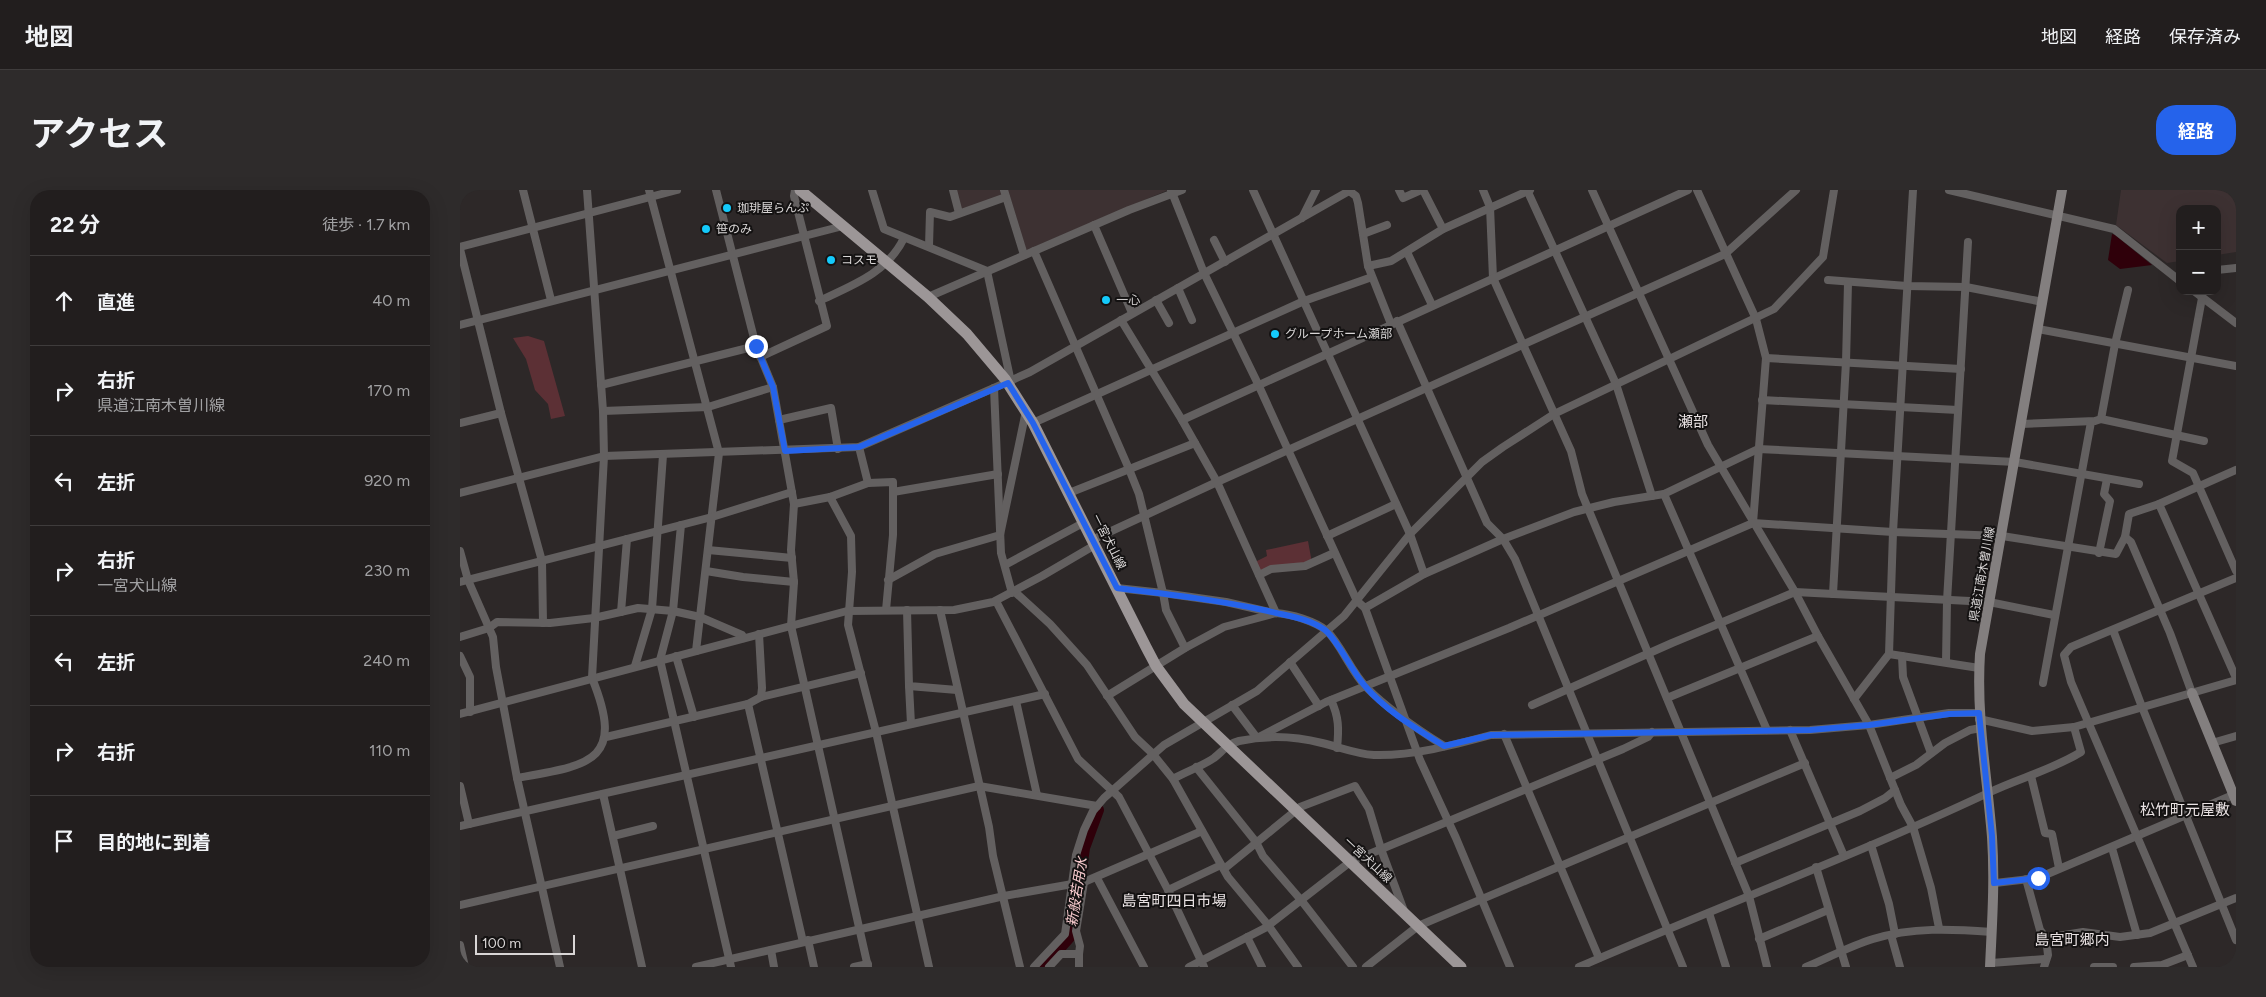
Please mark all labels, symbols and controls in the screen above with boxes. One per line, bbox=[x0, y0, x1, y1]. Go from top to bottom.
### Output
text: 地図 bbox=[25, 22, 73, 51]
text: 地図 bbox=[2041, 26, 2077, 48]
text: 経路 bbox=[2105, 26, 2141, 48]
text: 保存済み bbox=[2169, 26, 2241, 48]
button: 経路 bbox=[2156, 105, 2236, 155]
text: アクセス bbox=[30, 113, 168, 155]
place label: 珈琲屋らんぷ bbox=[737, 201, 809, 215]
marker: 珈琲屋らんぷ bbox=[721, 202, 733, 214]
map controls bbox=[2176, 205, 2221, 295]
button: + bbox=[2176, 205, 2221, 250]
text: 22 分 bbox=[50, 212, 100, 237]
text: 徒歩 · 1.7 km bbox=[322, 215, 410, 234]
place label: 笹のみ bbox=[716, 222, 752, 236]
marker: 笹のみ bbox=[700, 223, 712, 235]
button: − bbox=[2176, 250, 2221, 295]
place label: コスモ bbox=[841, 253, 877, 267]
marker: コスモ bbox=[825, 254, 837, 266]
icon: ahead bbox=[50, 287, 78, 315]
text: 直進 bbox=[97, 291, 135, 314]
text: 40 m bbox=[372, 291, 410, 310]
place label: 一心 bbox=[1116, 293, 1140, 307]
marker: 一心 bbox=[1100, 294, 1112, 306]
place label: グループホーム瀬部 bbox=[1285, 327, 1392, 341]
marker: グループホーム瀬部 bbox=[1269, 328, 1281, 340]
route end bbox=[745, 335, 768, 358]
text: 右折 bbox=[97, 369, 135, 392]
icon: right bbox=[50, 377, 78, 405]
text: 170 m bbox=[367, 381, 410, 400]
text: 県道江南木曽川線 bbox=[97, 396, 225, 415]
district label: 瀬部 bbox=[1678, 413, 1708, 431]
icon: left bbox=[50, 467, 78, 495]
text: 左折 bbox=[97, 471, 135, 494]
text: 920 m bbox=[364, 471, 410, 490]
street label: 一宮犬山線 bbox=[1089, 512, 1129, 572]
street label: 県道江南木曽川線 bbox=[1967, 526, 1997, 622]
text: 右折 bbox=[97, 549, 135, 572]
icon: right bbox=[50, 557, 78, 585]
text: 230 m bbox=[365, 561, 410, 580]
text: 一宮犬山線 bbox=[97, 576, 177, 595]
icon: left bbox=[50, 647, 78, 675]
text: 左折 bbox=[97, 651, 135, 674]
text: 240 m bbox=[363, 651, 410, 670]
icon: right bbox=[50, 737, 78, 765]
text: 右折 bbox=[97, 741, 135, 764]
text: 110 m bbox=[369, 741, 410, 760]
district label: 松竹町元屋敷 bbox=[2140, 801, 2230, 819]
icon: arrive bbox=[50, 827, 78, 855]
text: 目的地に到着 bbox=[97, 831, 211, 854]
street label: 一宮犬山線 bbox=[1341, 834, 1395, 886]
water label: 新般若用水 bbox=[1063, 854, 1091, 928]
route start bbox=[2027, 867, 2050, 890]
district label: 島宮町四日市場 bbox=[1121, 892, 1227, 910]
district label: 島宮町郷内 bbox=[2034, 931, 2110, 949]
scale bar bbox=[475, 932, 575, 955]
text: 100 m bbox=[482, 935, 521, 952]

